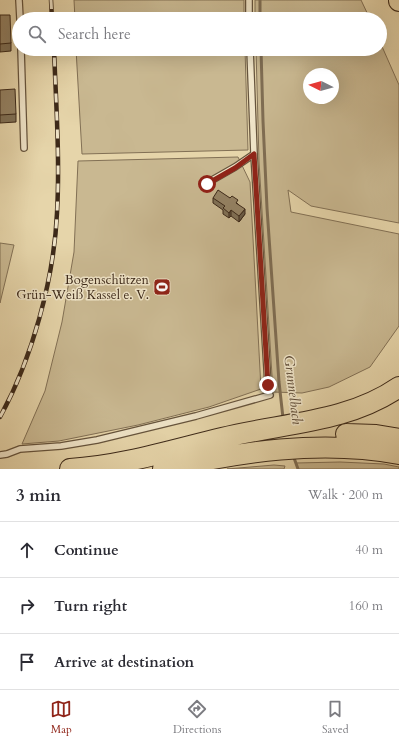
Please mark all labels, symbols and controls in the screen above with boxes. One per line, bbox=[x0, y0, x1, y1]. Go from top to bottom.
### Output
search box bbox=[12, 12, 387, 56]
icon: search bbox=[26, 23, 48, 45]
text: Search here bbox=[58, 24, 131, 44]
north arrow bbox=[303, 68, 339, 104]
route start bbox=[198, 175, 216, 193]
place label: Bogenschützen Grün-Weiß Kassel e. V. bbox=[16, 271, 150, 304]
sports icon: Bogenschützen Grün-Weiß Kassel e. V. bbox=[152, 277, 172, 297]
water label: Grunnelbach bbox=[279, 354, 307, 426]
route end bbox=[259, 376, 277, 394]
text: 3 min bbox=[16, 484, 61, 507]
text: Walk · 200 m bbox=[308, 486, 383, 504]
icon: ahead bbox=[16, 539, 38, 561]
text: Continue bbox=[54, 540, 119, 560]
text: 40 m bbox=[355, 541, 383, 559]
icon: right bbox=[16, 595, 38, 617]
text: Turn right bbox=[54, 596, 127, 616]
text: 160 m bbox=[349, 597, 383, 615]
icon: arrive bbox=[16, 651, 38, 673]
text: Arrive at destination bbox=[54, 652, 194, 672]
tab: Map bbox=[50, 698, 72, 737]
tab: Directions bbox=[173, 698, 221, 737]
tab: Saved bbox=[322, 698, 349, 737]

